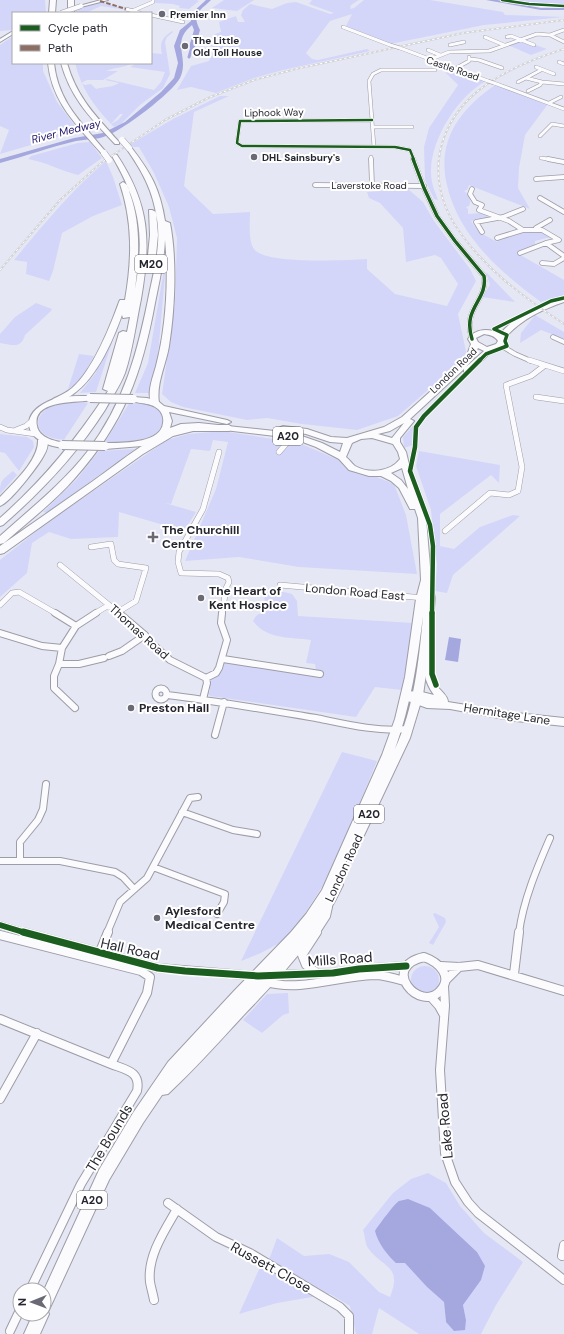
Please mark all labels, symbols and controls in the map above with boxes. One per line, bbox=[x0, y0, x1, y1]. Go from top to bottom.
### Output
place label: Premier Inn bbox=[170, 8, 226, 21]
marker: Premier Inn bbox=[157, 9, 167, 19]
legend bbox=[12, 12, 152, 64]
text: Cycle path bbox=[48, 20, 108, 36]
place label: The Little Old Toll House bbox=[193, 34, 262, 59]
text: Path bbox=[48, 40, 73, 56]
marker: The Little Old Toll House bbox=[180, 41, 190, 51]
street label: Castle Road bbox=[425, 53, 481, 84]
street label: Liphook Way bbox=[244, 105, 304, 120]
water label: River Medway bbox=[30, 115, 103, 146]
place label: DHL Sainsbury's bbox=[262, 151, 340, 164]
marker: DHL Sainsbury's bbox=[249, 152, 259, 162]
street label: Laverstoke Road bbox=[331, 179, 407, 192]
road number: M20 bbox=[135, 255, 167, 273]
street label: London Road bbox=[427, 345, 480, 396]
road number: A20 bbox=[273, 427, 303, 445]
place label: The Churchill Centre bbox=[162, 522, 240, 552]
marker: The Churchill Centre bbox=[147, 531, 159, 543]
street label: London Road East bbox=[305, 580, 406, 604]
place label: The Heart of Kent Hospice bbox=[209, 583, 287, 613]
marker: The Heart of Kent Hospice bbox=[196, 593, 206, 603]
street label: Thomas Road bbox=[106, 601, 172, 663]
street label: Hermitage Lane bbox=[463, 699, 552, 729]
place label: Preston Hall bbox=[139, 700, 209, 716]
marker: Preston Hall bbox=[126, 703, 136, 713]
road number: A20 bbox=[354, 805, 384, 823]
street label: London Road bbox=[321, 832, 367, 904]
place label: Aylesford Medical Centre bbox=[165, 903, 255, 933]
marker: Aylesford Medical Centre bbox=[152, 913, 162, 923]
street label: Hall Road bbox=[99, 934, 161, 964]
street label: Mills Road bbox=[307, 948, 373, 970]
street label: Lake Road bbox=[433, 1092, 457, 1160]
street label: The Bounds bbox=[82, 1101, 136, 1175]
road number: A20 bbox=[77, 1191, 107, 1209]
street label: Russett Close bbox=[228, 1237, 314, 1297]
north arrow bbox=[12, 1282, 52, 1322]
text: N bbox=[15, 1298, 29, 1306]

